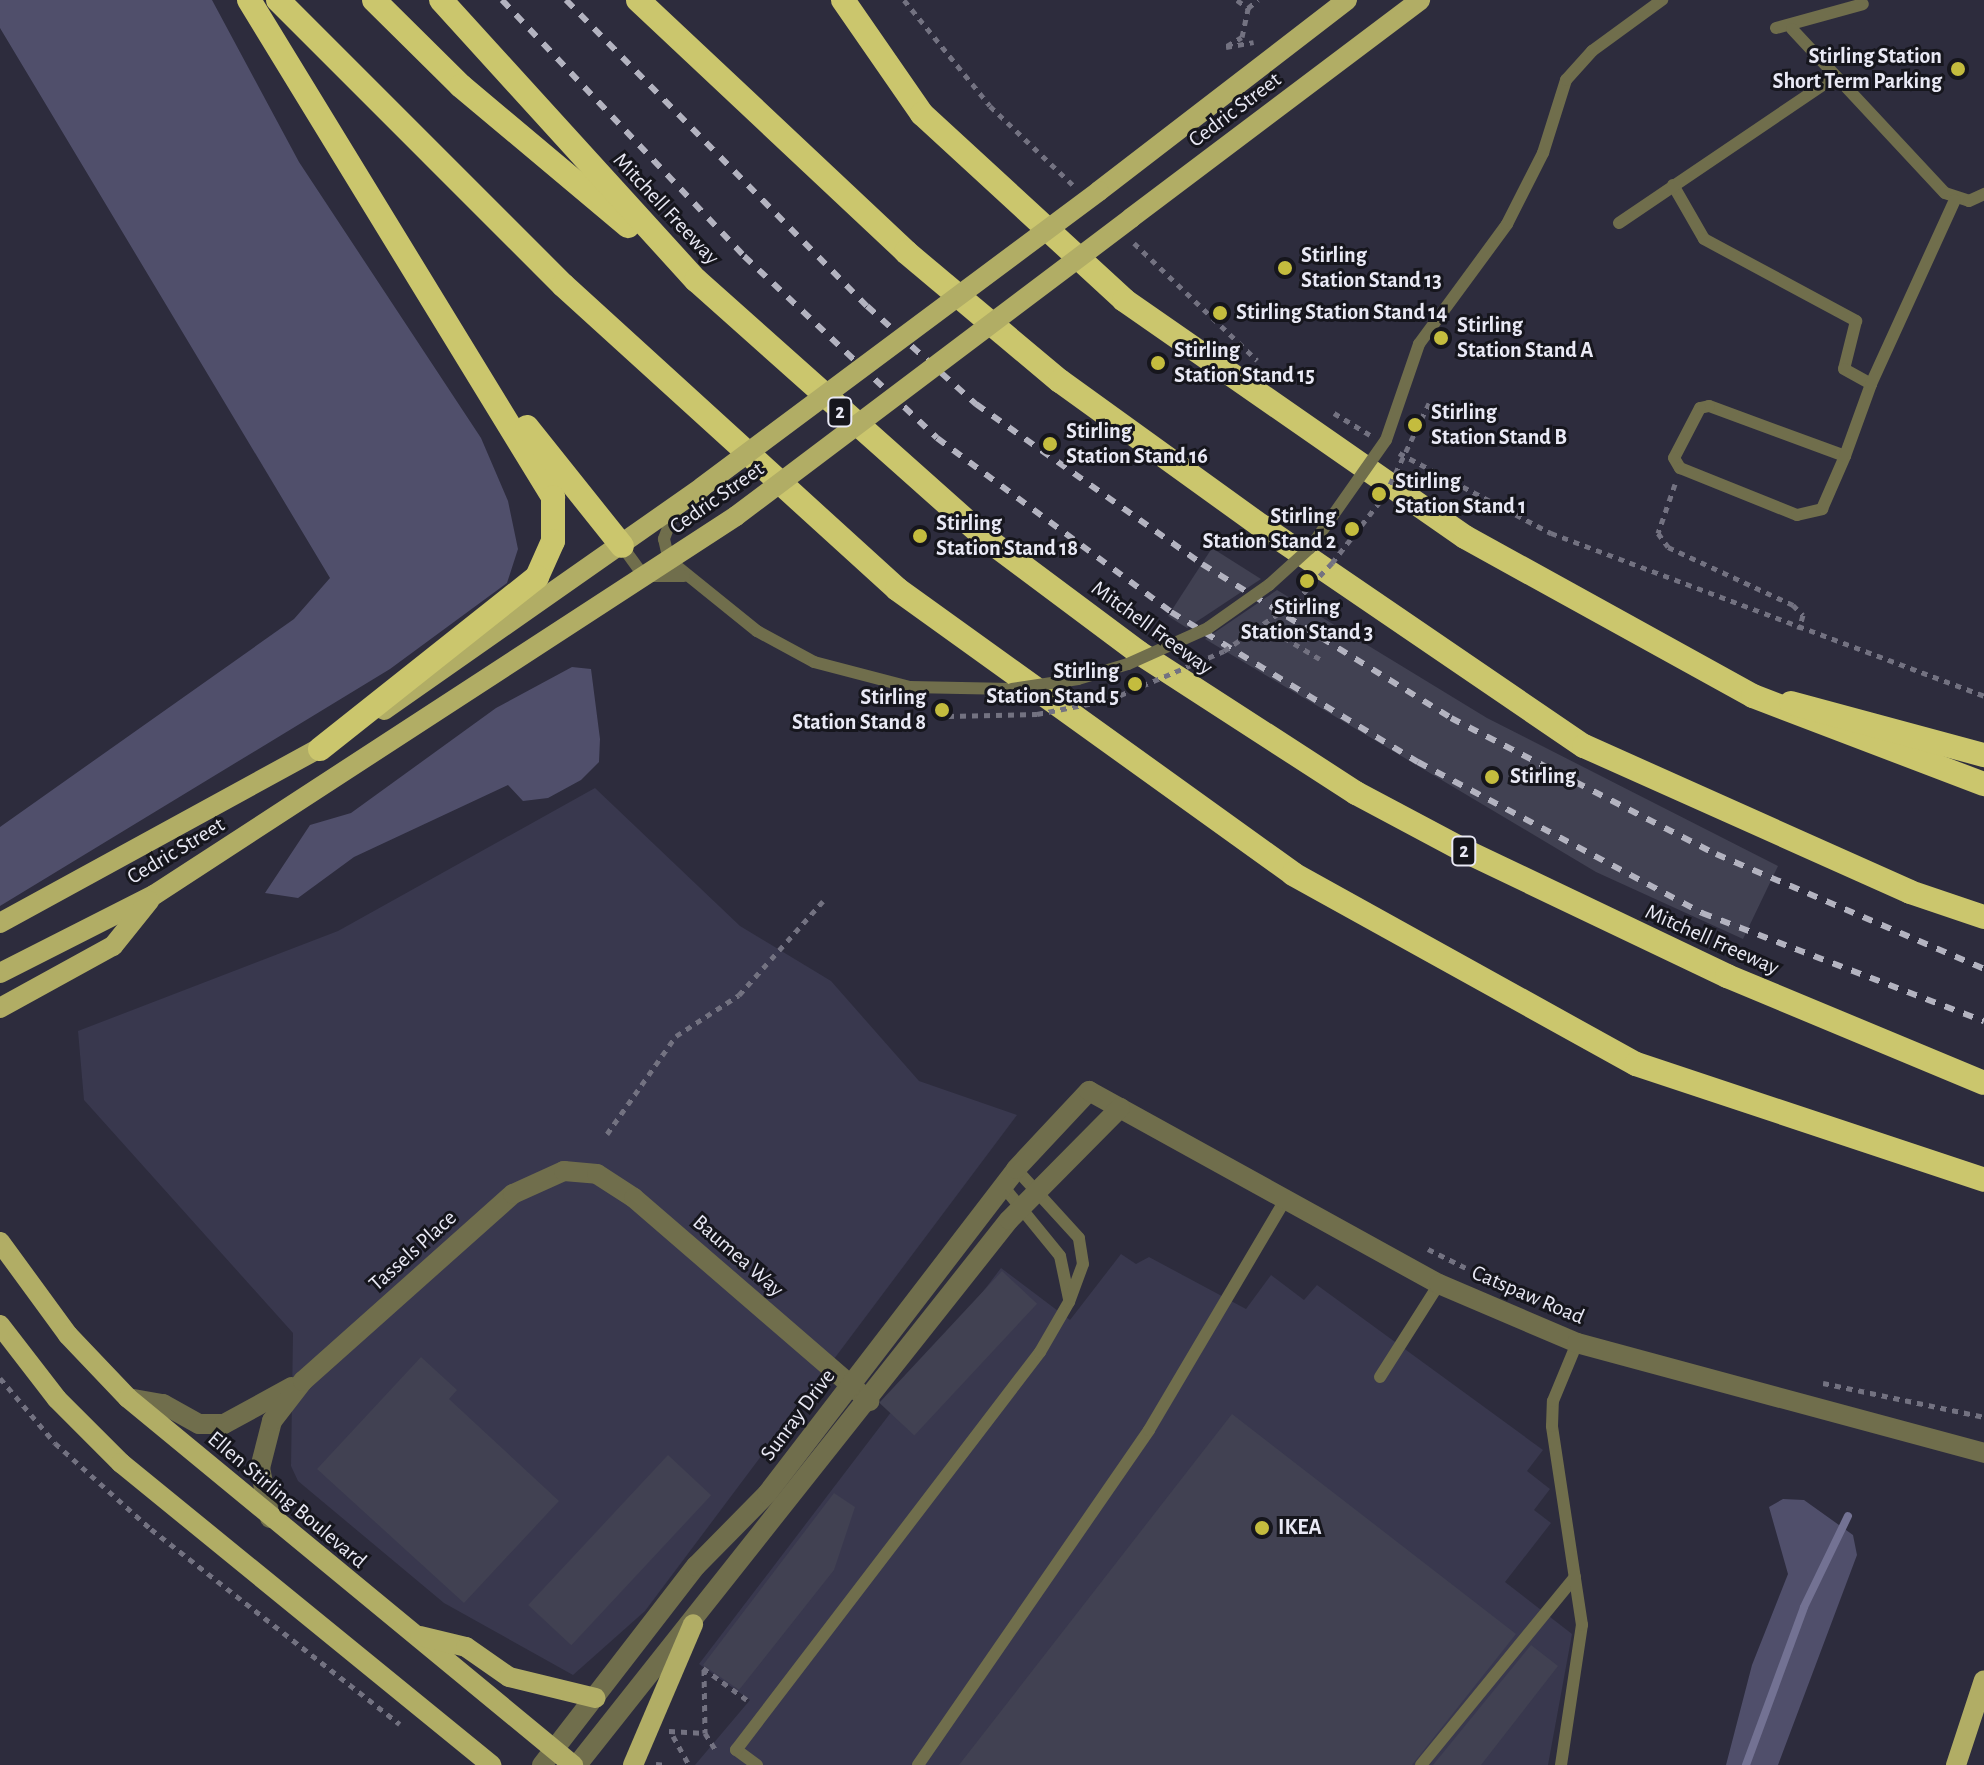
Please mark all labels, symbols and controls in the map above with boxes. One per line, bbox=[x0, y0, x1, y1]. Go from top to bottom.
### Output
place label: Stirling Station Short Term Parking bbox=[1773, 43, 1942, 94]
marker: Stirling Station Short Term Parking bbox=[1949, 60, 1967, 78]
street label: Cedric Street bbox=[1184, 67, 1286, 153]
street label: Mitchell Freeway bbox=[607, 147, 725, 271]
place label: Stirling Station Stand 13 bbox=[1301, 242, 1442, 294]
marker: Stirling Station Stand 13 bbox=[1276, 259, 1294, 277]
place label: Stirling Station Stand 14 bbox=[1236, 300, 1447, 326]
marker: Stirling Station Stand 14 bbox=[1211, 304, 1229, 322]
place label: Stirling Station Stand A bbox=[1457, 312, 1593, 364]
marker: Stirling Station Stand A bbox=[1432, 329, 1450, 347]
place label: Stirling Station Stand 15 bbox=[1174, 337, 1315, 388]
marker: Stirling Station Stand 15 bbox=[1149, 354, 1167, 372]
road number: 2 bbox=[826, 396, 854, 428]
place label: Stirling Station Stand B bbox=[1431, 399, 1567, 450]
marker: Stirling Station Stand B bbox=[1406, 416, 1424, 434]
place label: Stirling Station Stand 16 bbox=[1066, 418, 1208, 470]
marker: Stirling Station Stand 16 bbox=[1041, 435, 1059, 453]
street label: Cedric Street bbox=[665, 456, 769, 540]
place label: Stirling Station Stand 1 bbox=[1395, 468, 1526, 520]
marker: Stirling Station Stand 1 bbox=[1370, 485, 1388, 503]
place label: Stirling Station Stand 2 bbox=[1202, 503, 1336, 554]
place label: Stirling Station Stand 18 bbox=[936, 510, 1078, 562]
marker: Stirling Station Stand 2 bbox=[1343, 520, 1361, 538]
marker: Stirling Station Stand 18 bbox=[911, 527, 929, 545]
marker: Stirling Station Stand 3 bbox=[1298, 572, 1316, 590]
street label: Mitchell Freeway bbox=[1086, 575, 1218, 681]
place label: Stirling Station Stand 3 bbox=[1241, 594, 1373, 646]
place label: Stirling Station Stand 5 bbox=[986, 658, 1119, 710]
marker: Stirling Station Stand 5 bbox=[1126, 675, 1144, 693]
place label: Stirling Station Stand 8 bbox=[792, 684, 926, 736]
marker: Stirling Station Stand 8 bbox=[933, 701, 951, 719]
place label: Stirling bbox=[1510, 764, 1576, 790]
marker: Stirling bbox=[1481, 766, 1503, 788]
street label: Cedric Street bbox=[123, 812, 229, 890]
road number: 2 bbox=[1450, 835, 1478, 867]
street label: Mitchell Freeway bbox=[1641, 899, 1783, 981]
street label: Tassels Place bbox=[364, 1205, 462, 1297]
street label: Baumea Way bbox=[687, 1209, 789, 1303]
street label: Catspaw Road bbox=[1468, 1259, 1588, 1331]
street label: Sunray Drive bbox=[755, 1364, 841, 1466]
street label: Ellen Stirling Boulevard bbox=[202, 1426, 372, 1574]
place label: IKEA bbox=[1278, 1515, 1322, 1541]
marker: IKEA bbox=[1253, 1519, 1271, 1537]

